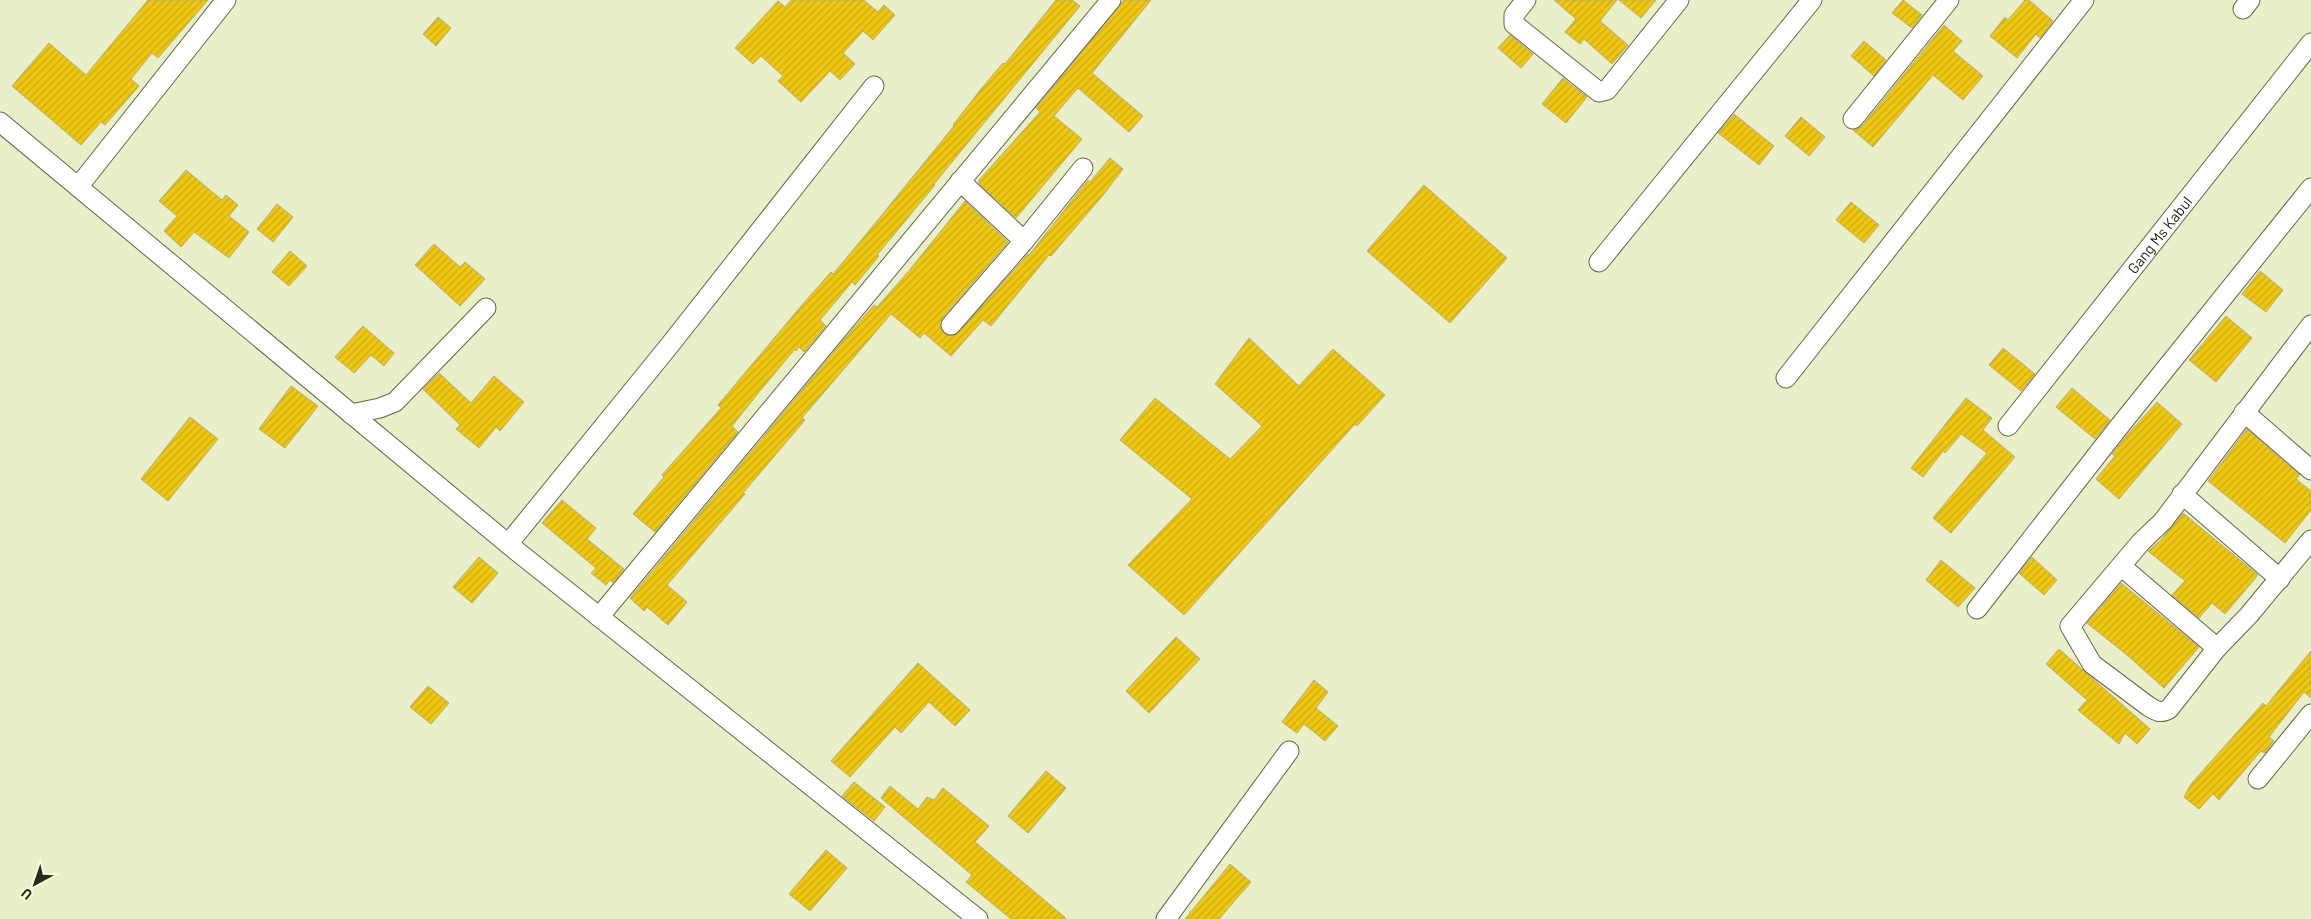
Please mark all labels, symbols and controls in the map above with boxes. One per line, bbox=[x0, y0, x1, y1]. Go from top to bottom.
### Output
street label: Gang Ms Kabul bbox=[2123, 192, 2195, 277]
north arrow bbox=[10, 859, 60, 909]
text: U bbox=[17, 885, 35, 904]

